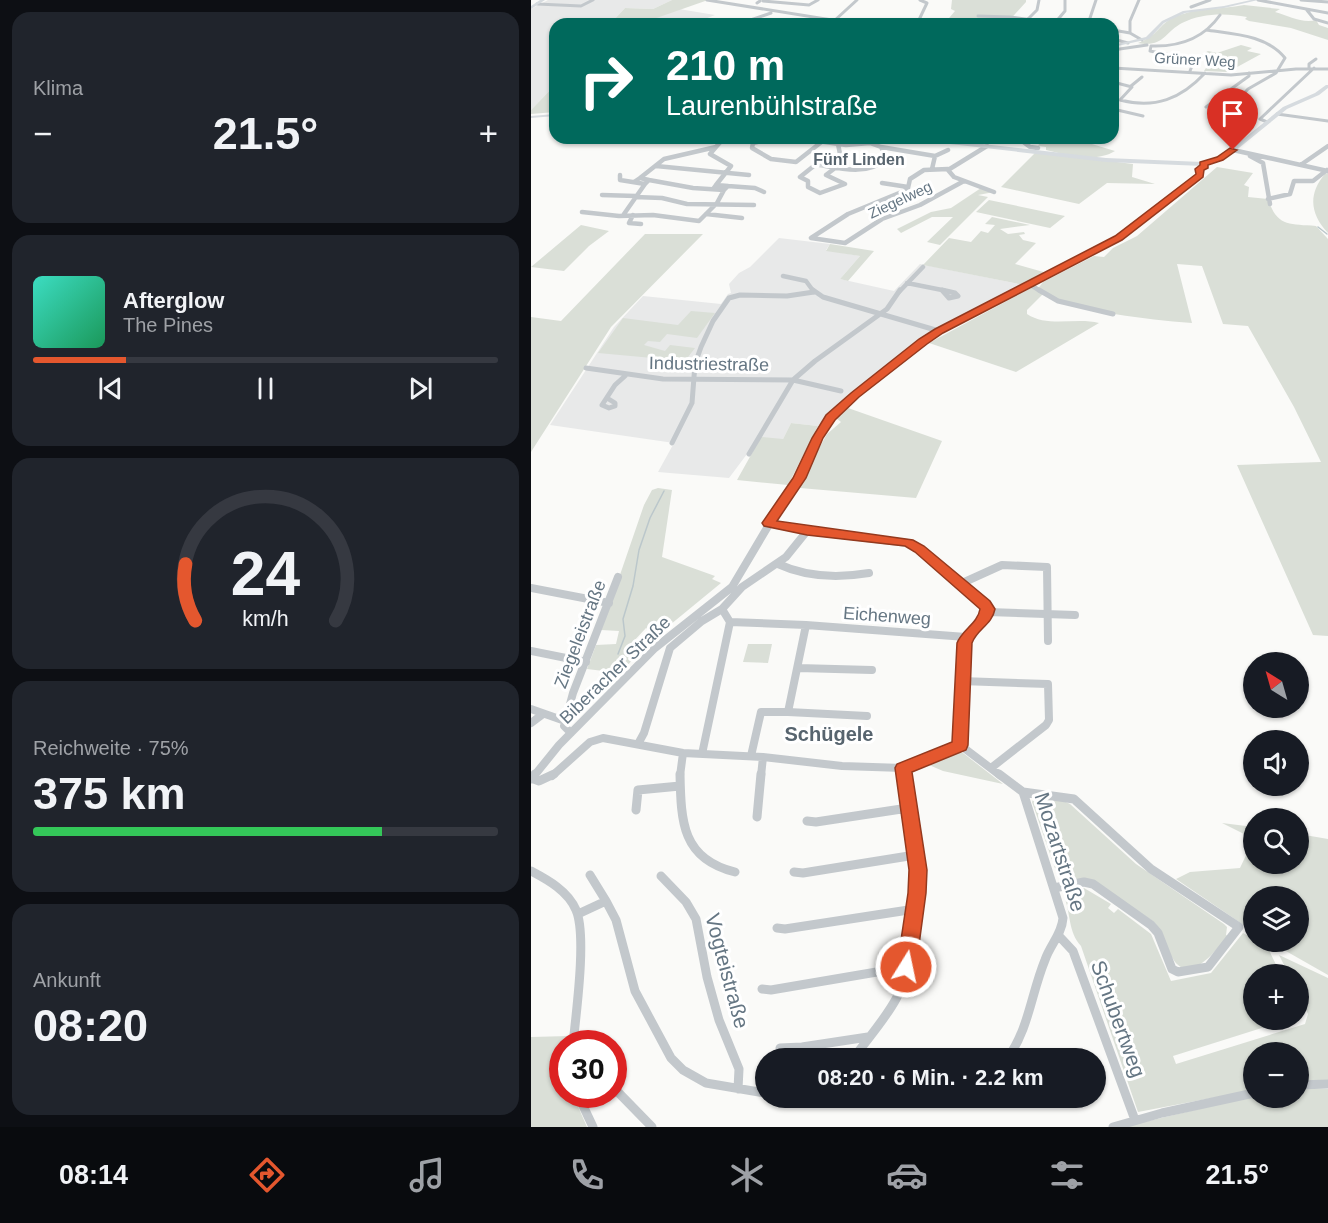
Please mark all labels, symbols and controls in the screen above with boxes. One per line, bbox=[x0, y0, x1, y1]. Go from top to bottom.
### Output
icon: right bbox=[567, 42, 645, 120]
text: 210 m bbox=[666, 42, 785, 89]
street label: Grüner Weg bbox=[1154, 49, 1236, 70]
text: Klima bbox=[33, 77, 83, 99]
pin bbox=[1207, 88, 1258, 150]
text: Laurenbühlstraße bbox=[666, 91, 878, 121]
icon: arrive bbox=[1216, 97, 1249, 130]
text: 21.5° bbox=[213, 108, 318, 159]
text: − bbox=[33, 115, 52, 152]
text: + bbox=[479, 115, 498, 152]
district label: Fünf Linden bbox=[813, 151, 905, 168]
street label: Ziegelweg bbox=[865, 177, 934, 222]
text: Afterglow bbox=[123, 288, 224, 313]
text: The Pines bbox=[123, 314, 213, 336]
street label: Industriestraße bbox=[649, 353, 769, 375]
icon: previous bbox=[94, 372, 127, 405]
icon: pause bbox=[249, 372, 282, 405]
icon: next bbox=[404, 372, 437, 405]
text: 24 bbox=[231, 539, 300, 608]
street label: Ziegeleistraße bbox=[550, 577, 610, 691]
street label: Eichenweg bbox=[842, 603, 932, 629]
text: km/h bbox=[242, 607, 289, 631]
street label: Biberacher Straße bbox=[556, 612, 674, 728]
north arrow bbox=[1243, 652, 1309, 718]
map controls bbox=[1243, 652, 1309, 1108]
district label: Schügele bbox=[785, 723, 873, 745]
button: sound bbox=[1243, 730, 1309, 796]
text: Reichweite · 75% bbox=[33, 737, 189, 759]
text: 375 km bbox=[33, 768, 186, 819]
street label: Mozartstraße bbox=[1030, 789, 1091, 914]
button: search bbox=[1243, 808, 1309, 874]
button: layers bbox=[1243, 886, 1309, 952]
street label: Vogteistraße bbox=[701, 911, 754, 1031]
position arrow bbox=[874, 935, 938, 999]
street label: Schubertweg bbox=[1087, 957, 1150, 1080]
button: + bbox=[1243, 964, 1309, 1030]
text: Ankunft bbox=[33, 969, 101, 991]
text: 08:20 bbox=[33, 1000, 148, 1051]
speed limit sign: 30 bbox=[549, 1030, 627, 1108]
button: − bbox=[1243, 1042, 1309, 1108]
text: 08:20 · 6 Min. · 2.2 km bbox=[817, 1065, 1044, 1090]
icon: directions bbox=[246, 1154, 288, 1196]
icon: music bbox=[406, 1154, 448, 1196]
icon: phone bbox=[566, 1154, 608, 1196]
icon: climate bbox=[726, 1154, 768, 1196]
icon: car bbox=[886, 1154, 928, 1196]
icon: filters bbox=[1046, 1154, 1088, 1196]
text: 08:14 bbox=[59, 1160, 128, 1190]
text: 21.5° bbox=[1206, 1160, 1269, 1190]

